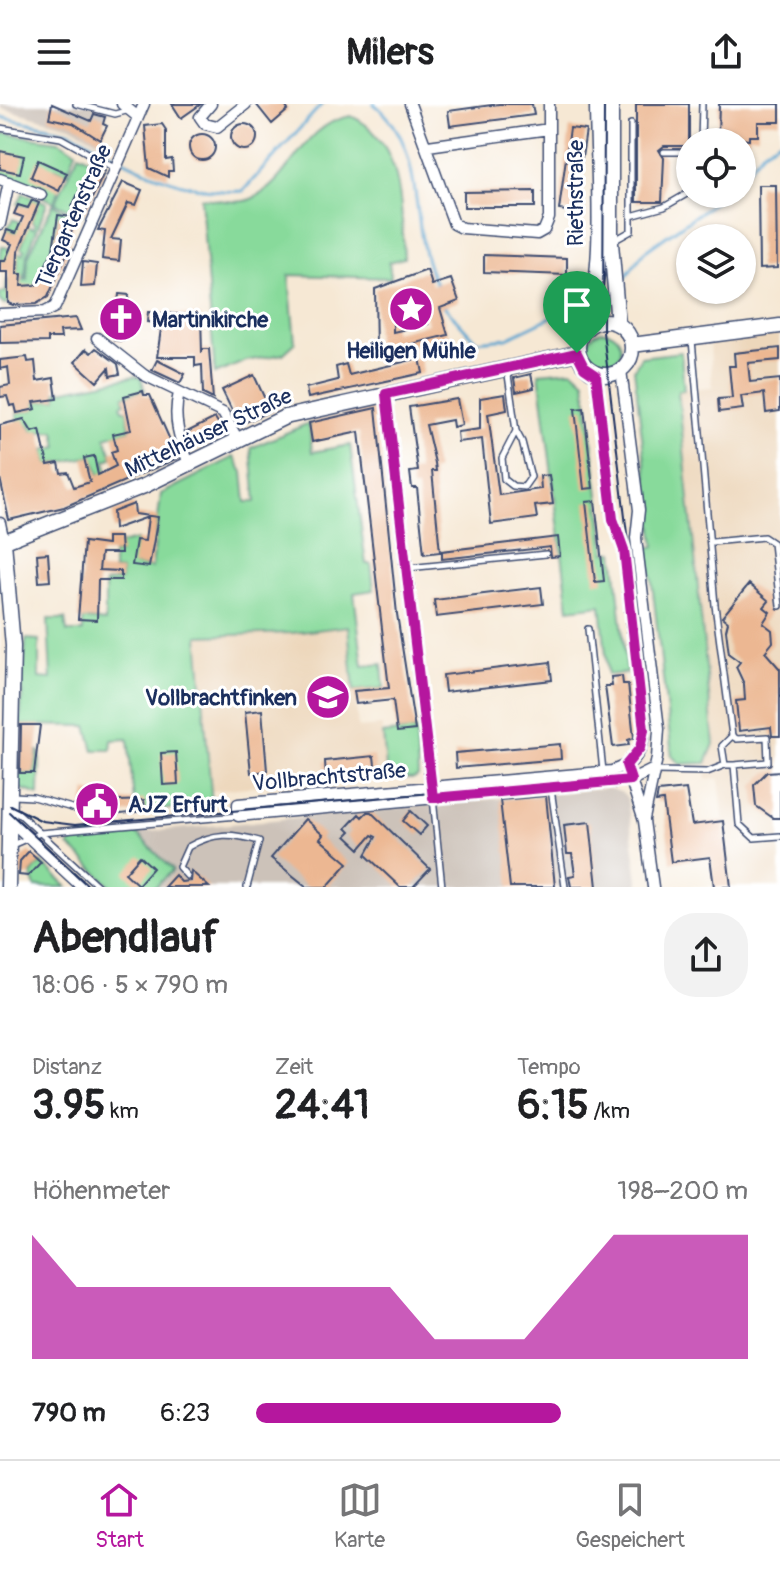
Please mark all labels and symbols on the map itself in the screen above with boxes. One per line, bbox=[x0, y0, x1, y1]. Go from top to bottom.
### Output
street label: Tiergartenstraße bbox=[30, 140, 118, 293]
street label: Riethstraße bbox=[562, 140, 590, 246]
pin bbox=[543, 271, 611, 353]
place icon: Heiligen Mühle bbox=[387, 285, 435, 333]
church icon: Martinikirche bbox=[97, 295, 145, 343]
place label: Martinikirche bbox=[152, 306, 269, 334]
place label: Heiligen Mühle bbox=[346, 337, 477, 365]
street label: Mittelhäuser Straße bbox=[120, 382, 297, 484]
school or university icon: Vollbrachtfinken bbox=[304, 673, 352, 721]
place label: Vollbrachtfinken bbox=[145, 684, 297, 712]
street label: Vollbrachtstraße bbox=[251, 756, 407, 798]
public building icon: AJZ Erfurt bbox=[73, 780, 121, 828]
place label: AJZ Erfurt bbox=[128, 791, 229, 819]

